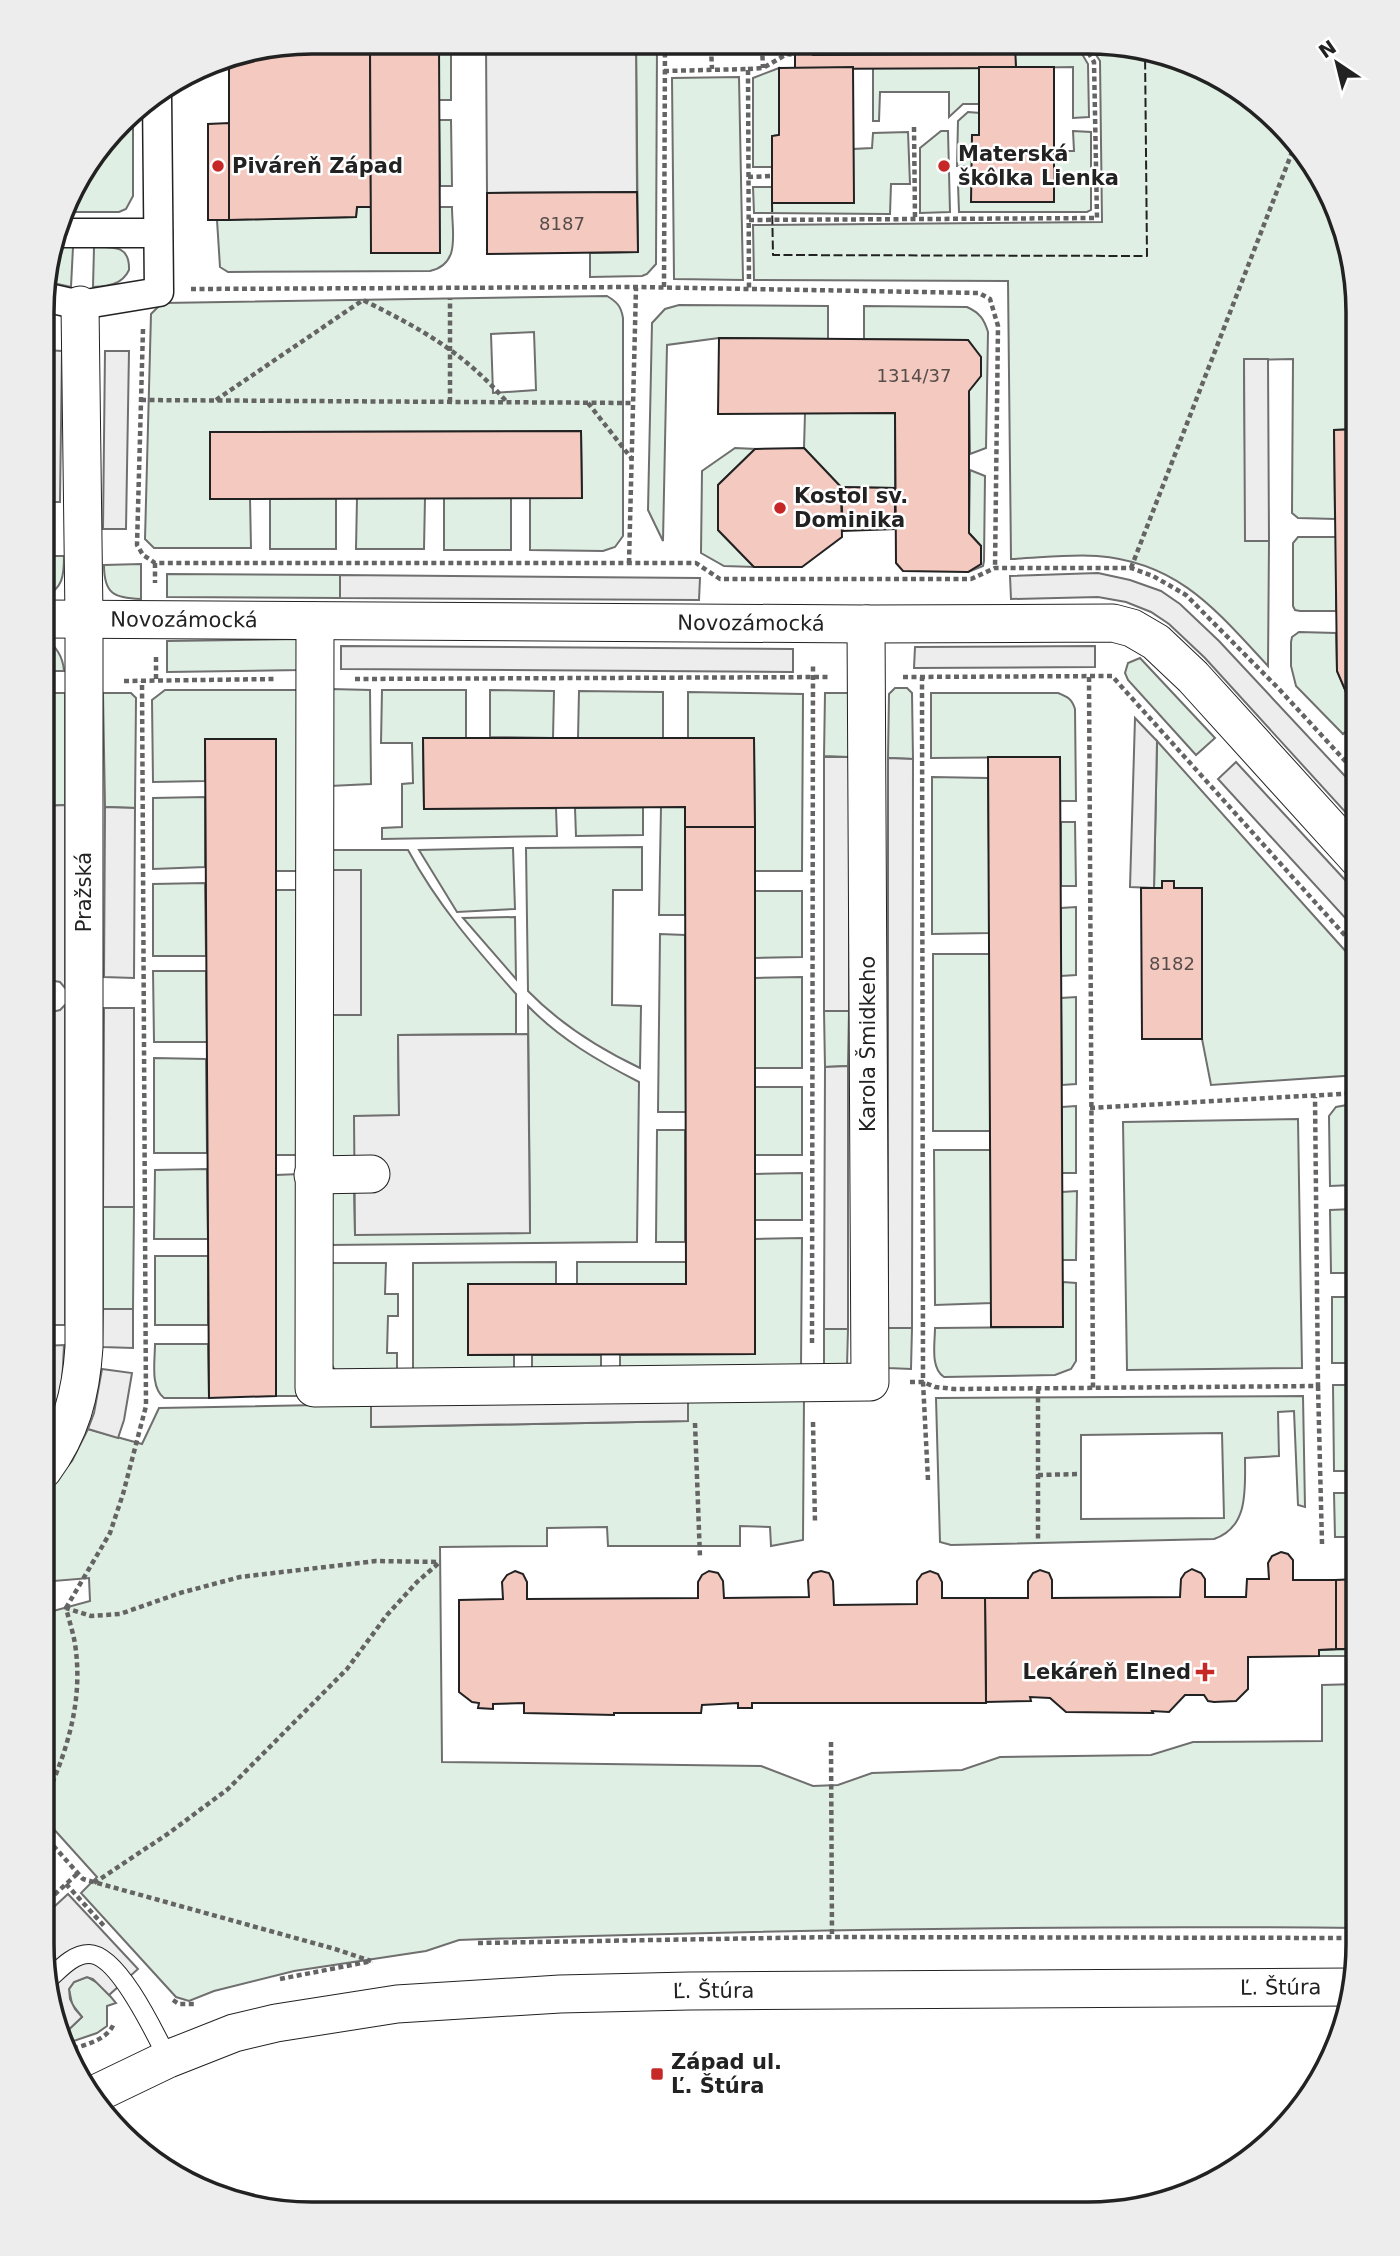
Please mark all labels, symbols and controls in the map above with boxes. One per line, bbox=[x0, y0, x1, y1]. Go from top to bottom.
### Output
north arrow bbox=[1302, 28, 1372, 98]
text: N bbox=[1314, 36, 1340, 63]
place label: Materská škôlka Lienka bbox=[958, 142, 1119, 190]
place label: Piváreň Západ bbox=[232, 154, 403, 178]
marker: Piváreň Západ bbox=[210, 158, 226, 174]
marker: Materská škôlka Lienka bbox=[936, 158, 952, 174]
house number: 8187 bbox=[539, 213, 585, 234]
house number: 1314/37 bbox=[877, 365, 951, 386]
place label: Kostol sv. Dominika bbox=[794, 484, 908, 532]
marker: Kostol sv. Dominika bbox=[772, 500, 788, 516]
street label: Novozámocká bbox=[110, 607, 258, 632]
street label: Novozámocká bbox=[677, 611, 825, 636]
street label: Pražská bbox=[72, 852, 96, 932]
house number: 8182 bbox=[1149, 953, 1195, 974]
street label: Karola Šmidkeho bbox=[855, 956, 880, 1132]
place label: Lekáreň Elned bbox=[1023, 1660, 1191, 1684]
marker: Lekáreň Elned bbox=[1197, 1664, 1213, 1680]
street label: Ľ. Štúra bbox=[1240, 1974, 1321, 2000]
street label: Ľ. Štúra bbox=[673, 1978, 754, 2003]
place label: Západ ul. Ľ. Štúra bbox=[671, 2050, 782, 2098]
marker: Západ ul. Ľ. Štúra bbox=[649, 2066, 665, 2082]

